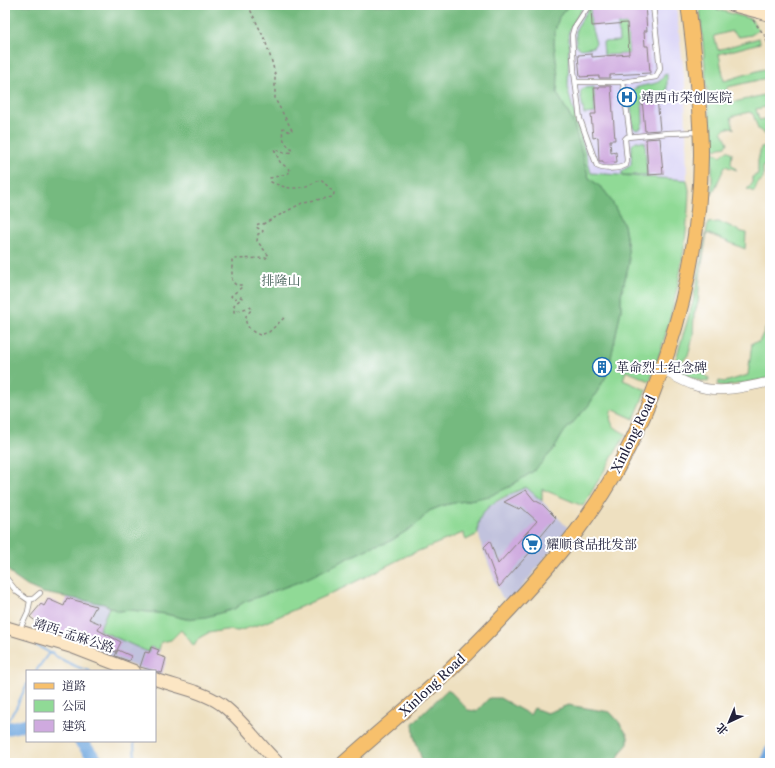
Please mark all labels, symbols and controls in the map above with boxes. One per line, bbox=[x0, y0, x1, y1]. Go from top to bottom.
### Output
hospital icon: 靖西市荣创医院 bbox=[616, 86, 638, 108]
place label: 靖西市荣创医院 bbox=[641, 89, 732, 105]
park label: 排隆山 bbox=[261, 272, 301, 288]
building icon: 革命烈士纪念碑 bbox=[591, 356, 613, 378]
place label: 革命烈士纪念碑 bbox=[616, 359, 707, 375]
street label: Xinlong Road bbox=[607, 392, 659, 476]
supermarket icon: 耀顺食品批发部 bbox=[521, 533, 543, 555]
place label: 耀顺食品批发部 bbox=[546, 536, 637, 552]
street label: 靖西-孟麻公路 bbox=[32, 614, 116, 656]
street label: Xinlong Road bbox=[395, 650, 469, 720]
legend bbox=[26, 670, 156, 742]
text: 道路 bbox=[62, 678, 86, 693]
text: 公园 bbox=[62, 698, 86, 713]
north arrow bbox=[709, 702, 749, 742]
text: 建筑 bbox=[62, 718, 86, 733]
text: 北 bbox=[713, 720, 731, 738]

